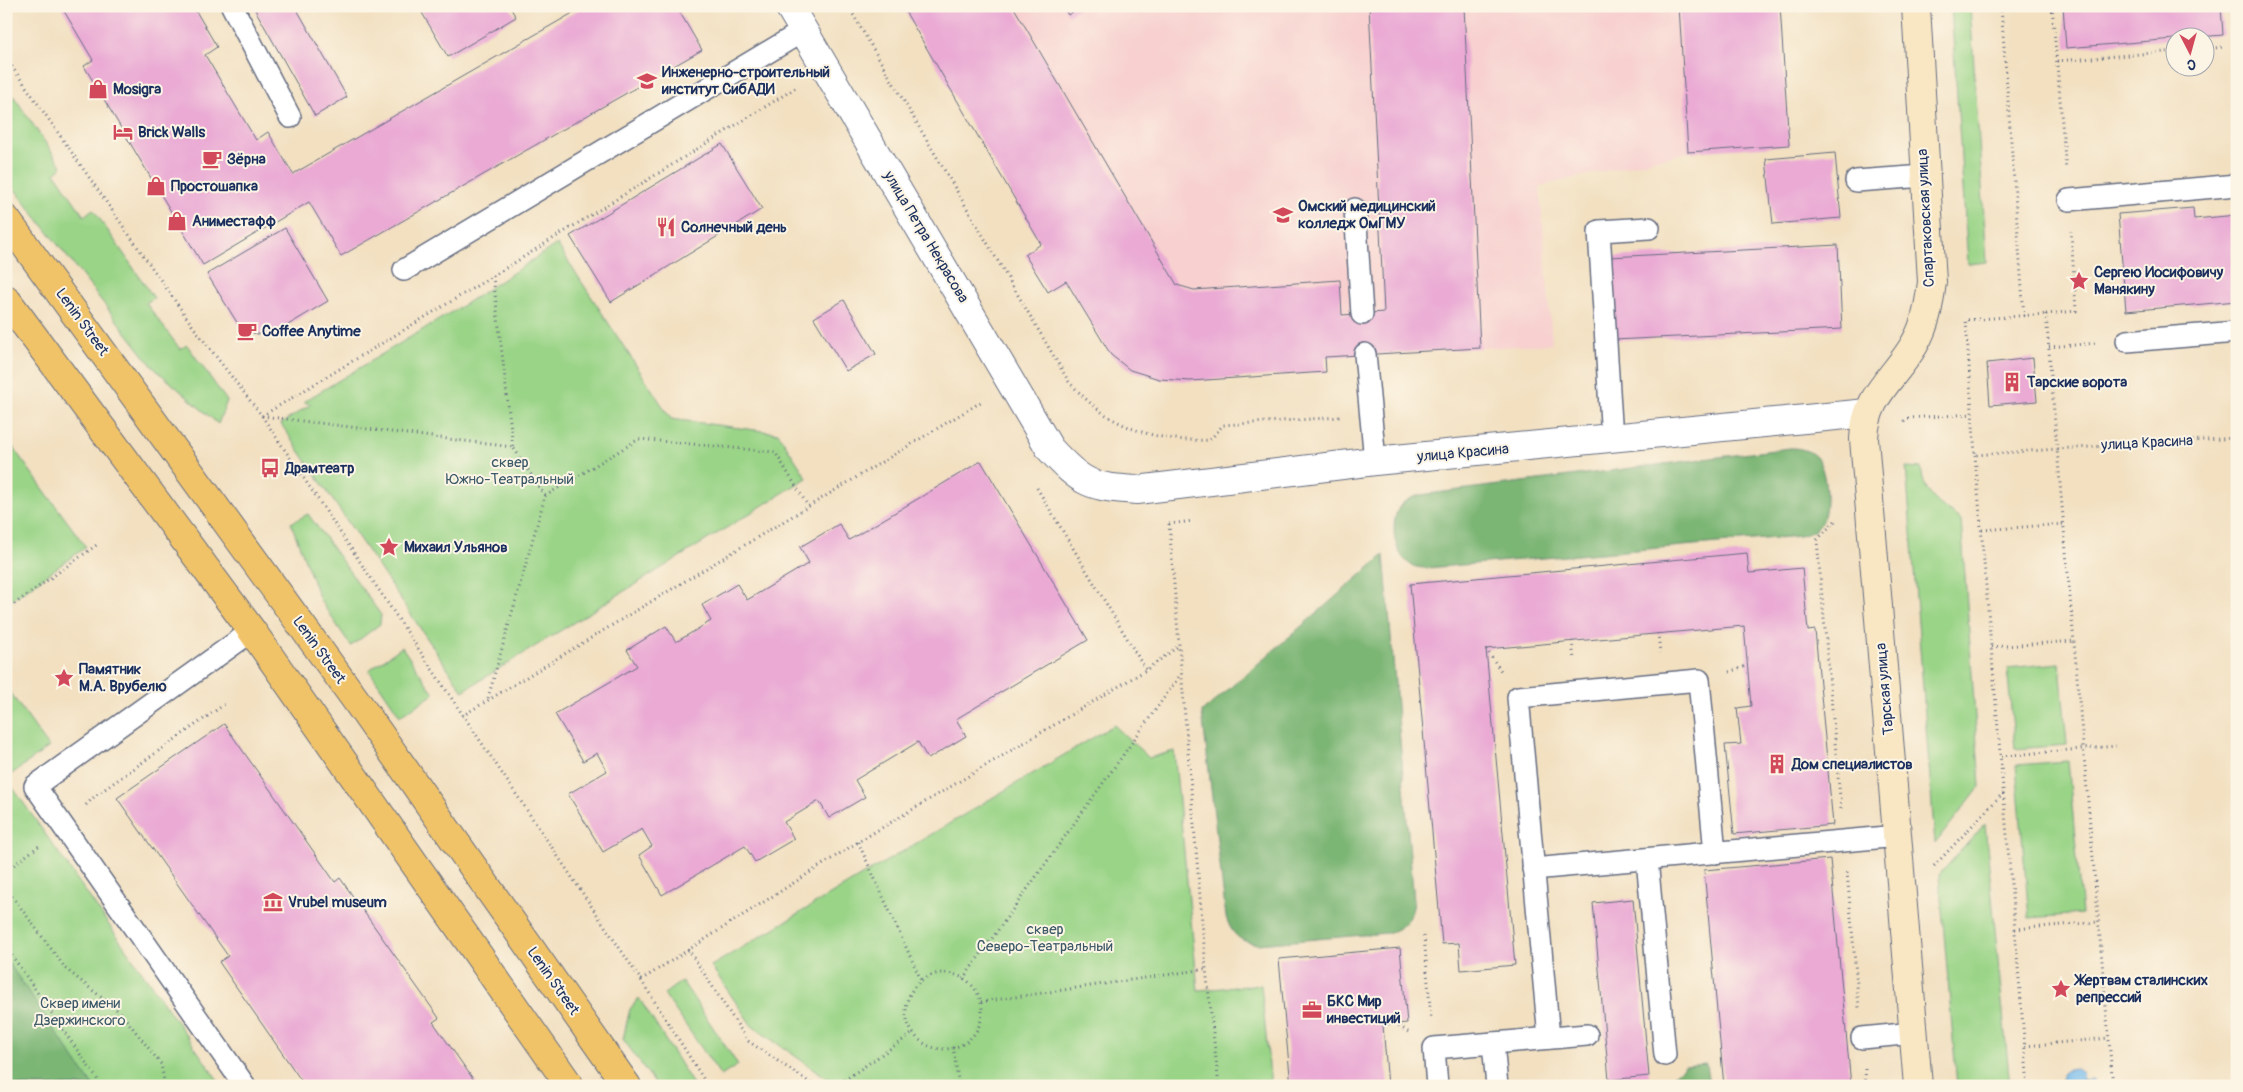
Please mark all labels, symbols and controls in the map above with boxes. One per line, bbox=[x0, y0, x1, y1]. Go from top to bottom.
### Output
north arrow bbox=[2166, 28, 2216, 78]
text: С bbox=[2186, 56, 2196, 73]
place label: Инженерно-строительный институт СибАДИ bbox=[661, 63, 830, 99]
school or university icon: Инженерно-строительный институт СибАДИ bbox=[636, 70, 658, 92]
shop icon: Mosigra bbox=[87, 78, 109, 100]
place label: Mosigra bbox=[113, 80, 161, 99]
hotel icon: Brick Walls bbox=[112, 121, 134, 143]
place label: Brick Walls bbox=[138, 123, 206, 142]
cafe icon: Зёрна bbox=[201, 148, 223, 170]
street label: Спартаковская улица bbox=[1913, 148, 1939, 288]
place label: Зёрна bbox=[227, 150, 266, 169]
street label: улица Петра Некрасова bbox=[879, 167, 973, 306]
shop icon: Простошапка bbox=[145, 175, 167, 197]
place label: Простошапка bbox=[171, 177, 258, 196]
place label: Омский медицинский колледж ОмГМУ bbox=[1298, 197, 1436, 233]
school or university icon: Омский медицинский колледж ОмГМУ bbox=[1272, 204, 1294, 226]
shop icon: Аниместафф bbox=[166, 210, 188, 232]
place label: Аниместафф bbox=[192, 212, 277, 231]
restaurant icon: Солнечный день bbox=[655, 216, 677, 238]
place label: Солнечный день bbox=[681, 218, 787, 237]
place label: Сергею Иосифовичу Манякину bbox=[2094, 263, 2224, 299]
place icon: Сергею Иосифовичу Манякину bbox=[2068, 270, 2090, 292]
street label: Lenin Street bbox=[51, 284, 113, 360]
cafe icon: Coffee Anytime bbox=[236, 320, 258, 342]
place label: Coffee Anytime bbox=[262, 322, 361, 341]
building icon: Тарские ворота bbox=[2001, 371, 2023, 393]
place label: Тарские ворота bbox=[2026, 373, 2127, 392]
street label: улица Красина bbox=[2100, 431, 2193, 455]
street label: улица Красина bbox=[1415, 440, 1510, 467]
park label: сквер Южно-Театральный bbox=[446, 453, 574, 489]
bus stop icon: Драмтеатр bbox=[259, 457, 281, 479]
place label: Драмтеатр bbox=[284, 459, 354, 478]
place icon: Михаил Ульянов bbox=[378, 536, 400, 558]
place label: Михаил Ульянов bbox=[404, 538, 508, 557]
street label: Lenin Street bbox=[288, 612, 350, 688]
street label: Тарская улица bbox=[1872, 642, 1898, 736]
place label: Памятник М.А. Врубелю bbox=[79, 660, 167, 696]
place icon: Памятник М.А. Врубелю bbox=[53, 667, 75, 689]
building icon: Дом специалистов bbox=[1766, 753, 1788, 775]
place label: Дом специалистов bbox=[1791, 755, 1913, 774]
museum icon: Vrubel museum bbox=[262, 891, 284, 913]
place label: Vrubel museum bbox=[288, 893, 387, 912]
park label: сквер Северо-Театральный bbox=[977, 920, 1113, 956]
street label: Lenin Street bbox=[523, 943, 584, 1020]
place label: Жертвам сталинских репрессий bbox=[2073, 971, 2208, 1007]
place icon: Жертвам сталинских репрессий bbox=[2050, 978, 2072, 1000]
place label: БКС Мир инвестиций bbox=[1326, 992, 1401, 1028]
park label: Сквер имени Дзержинского bbox=[33, 994, 126, 1030]
office icon: БКС Мир инвестиций bbox=[1301, 999, 1323, 1021]

